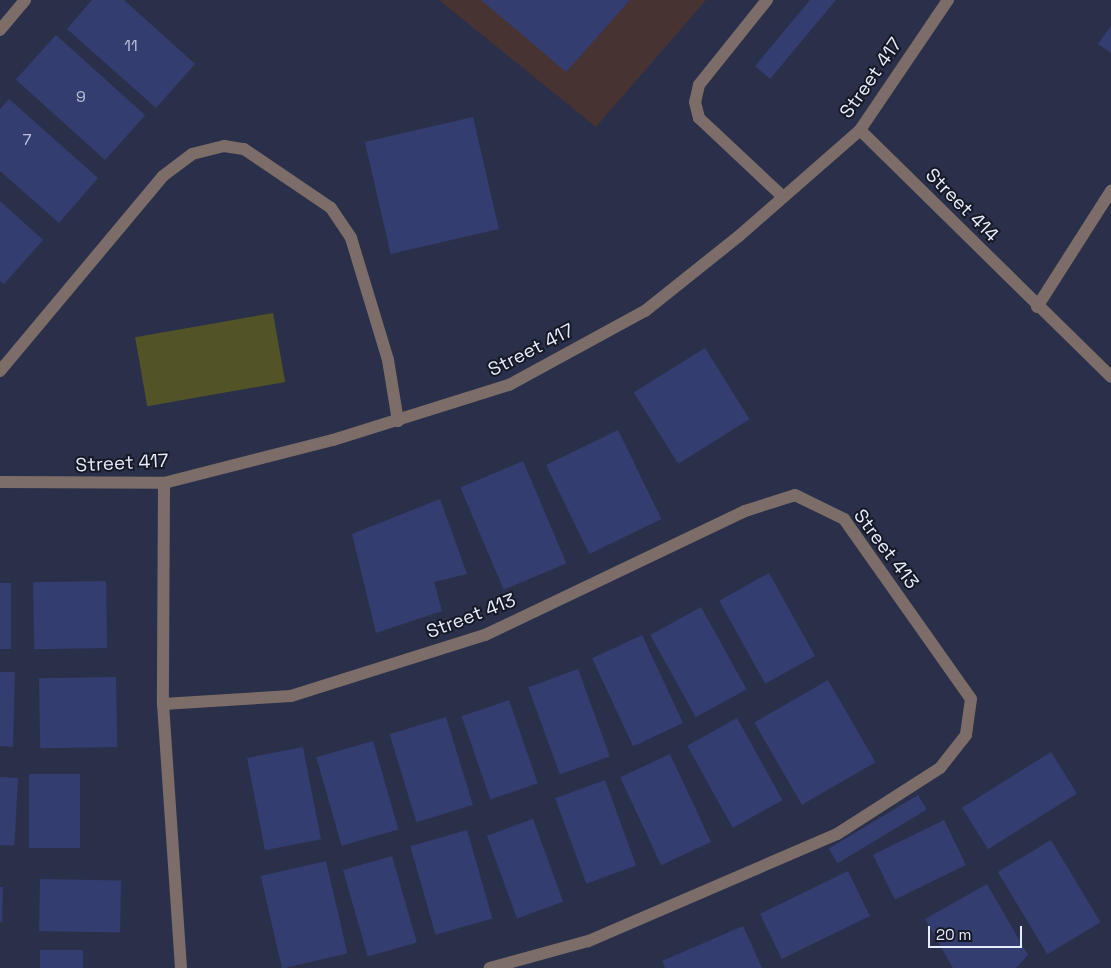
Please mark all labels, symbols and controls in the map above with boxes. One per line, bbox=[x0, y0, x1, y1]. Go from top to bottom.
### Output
street label: Street 417 bbox=[835, 33, 907, 123]
house number: 11 bbox=[124, 36, 138, 56]
house number: 9 bbox=[76, 87, 86, 107]
house number: 7 bbox=[22, 130, 32, 150]
street label: Street 414 bbox=[921, 164, 1003, 246]
street label: Street 417 bbox=[484, 319, 578, 381]
street label: Street 417 bbox=[75, 449, 169, 477]
street label: Street 413 bbox=[849, 505, 923, 593]
street label: Street 413 bbox=[423, 589, 519, 643]
scale bar bbox=[931, 916, 1025, 948]
text: 20 m bbox=[936, 925, 971, 944]

